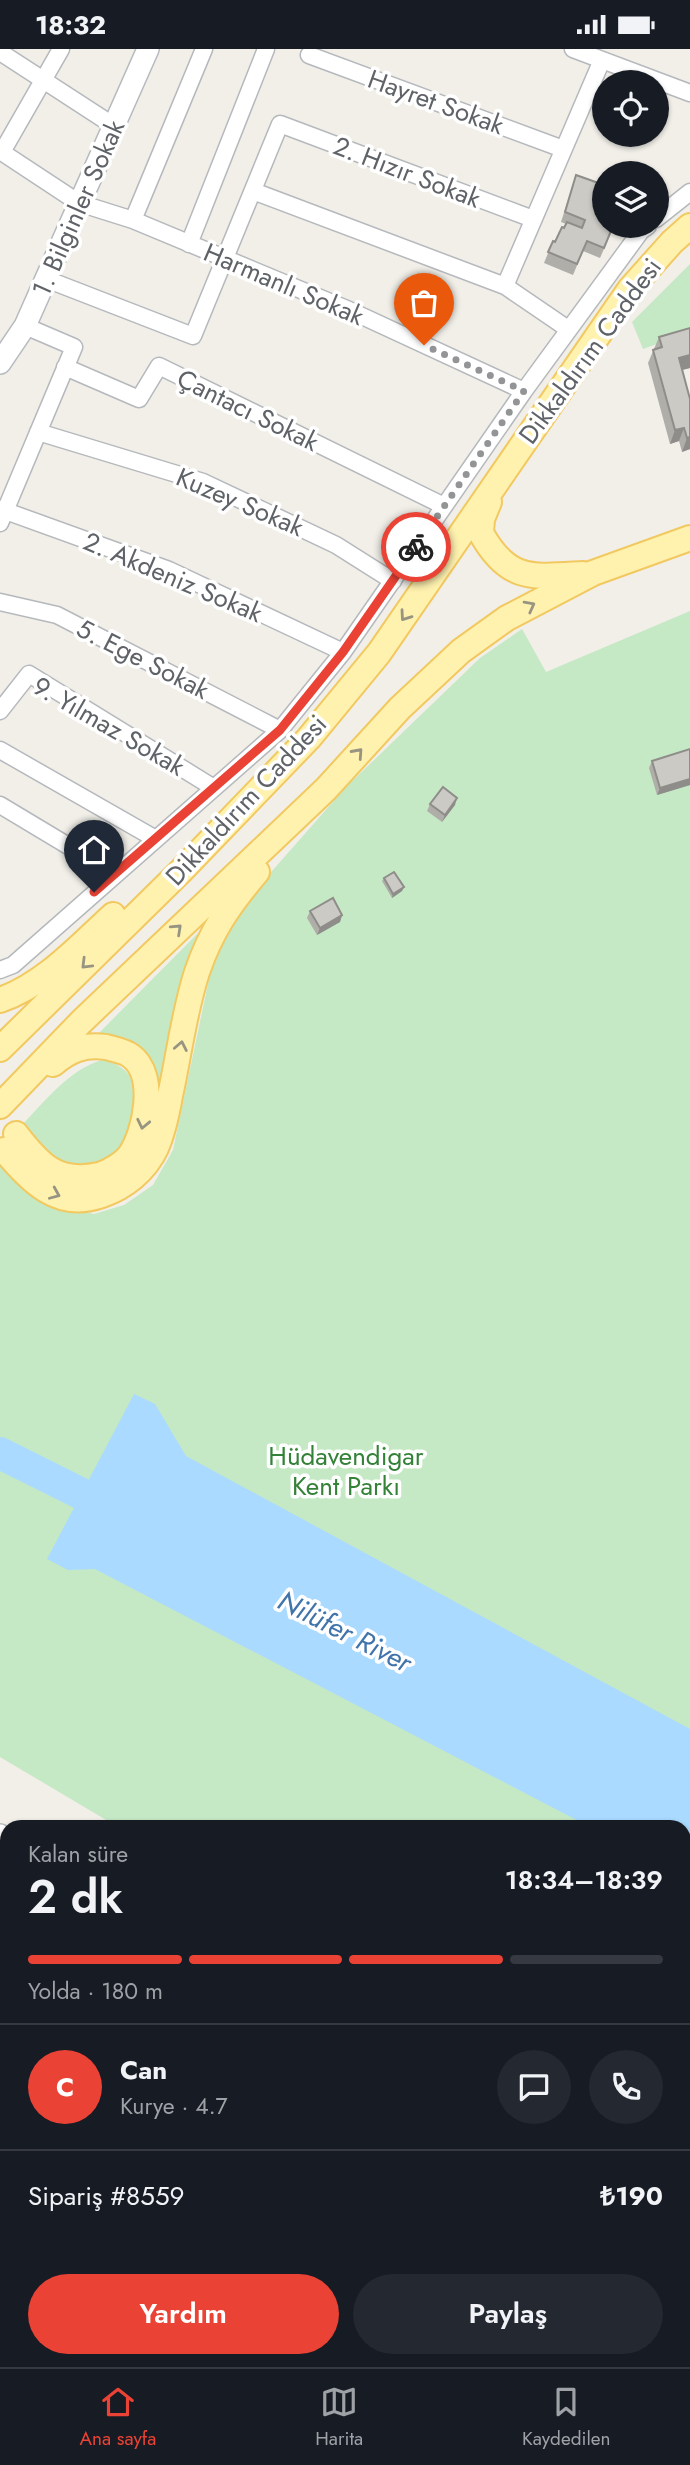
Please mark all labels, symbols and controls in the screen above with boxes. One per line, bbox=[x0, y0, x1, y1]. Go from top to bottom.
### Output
text: 18:32 bbox=[35, 6, 106, 44]
street label: Hayret Sokak bbox=[363, 60, 510, 144]
map controls bbox=[592, 70, 669, 238]
button: locate bbox=[592, 70, 669, 147]
street label: 1. Bilginler Sokak bbox=[22, 113, 134, 302]
street label: 2. Hızır Sokak bbox=[328, 126, 487, 218]
button: layers bbox=[592, 161, 669, 238]
street label: Harmanlı Sokak bbox=[198, 233, 371, 335]
street label: Dikkaldırım Caddesi bbox=[509, 250, 671, 452]
pin bbox=[394, 273, 454, 345]
icon: bag bbox=[405, 284, 443, 322]
street label: Çantacı Sokak bbox=[171, 359, 326, 461]
street label: Kuzey Sokak bbox=[170, 458, 310, 546]
courier bbox=[381, 512, 451, 582]
street label: 2. Akdeniz Sokak bbox=[78, 522, 269, 632]
icon: bike bbox=[397, 528, 435, 566]
one-way arrow bbox=[522, 601, 535, 614]
street label: 5. Ege Sokak bbox=[70, 609, 216, 709]
one-way arrow bbox=[401, 609, 413, 621]
street label: 9. Yılmaz Sokak bbox=[26, 667, 193, 785]
street label: Dikkaldırım Caddesi bbox=[156, 706, 336, 894]
one-way arrow bbox=[350, 748, 362, 761]
pin bbox=[64, 820, 124, 892]
icon: home bbox=[75, 831, 113, 869]
one-way arrow bbox=[169, 924, 182, 937]
one-way arrow bbox=[81, 956, 94, 969]
one-way arrow bbox=[172, 1040, 187, 1052]
one-way arrow bbox=[136, 1118, 151, 1130]
one-way arrow bbox=[48, 1186, 60, 1200]
park label: Hüdavendigar Kent Parkı bbox=[268, 1437, 424, 1505]
water label: Nilüfer River bbox=[271, 1580, 420, 1683]
text: Kalan süre bbox=[28, 1837, 128, 1871]
text: 18:34–18:39 bbox=[505, 1861, 663, 1899]
text: 2 dk bbox=[28, 1864, 123, 1930]
text: Yolda · 180 m bbox=[28, 1974, 163, 2008]
button: chat bbox=[497, 2050, 571, 2124]
button: phone bbox=[589, 2050, 663, 2124]
text: Can bbox=[120, 2051, 167, 2089]
text: C bbox=[56, 2068, 74, 2106]
text: Kurye · 4.7 bbox=[120, 2089, 228, 2123]
text: Sipariş #8559 bbox=[28, 2177, 185, 2215]
text: ₺190 bbox=[600, 2177, 663, 2215]
button: Yardım bbox=[28, 2274, 339, 2354]
button: Paylaş bbox=[353, 2274, 663, 2354]
tab: Ana sayfa bbox=[79, 2383, 156, 2452]
tab: Harita bbox=[315, 2383, 363, 2452]
tab: Kaydedilen bbox=[522, 2383, 611, 2452]

